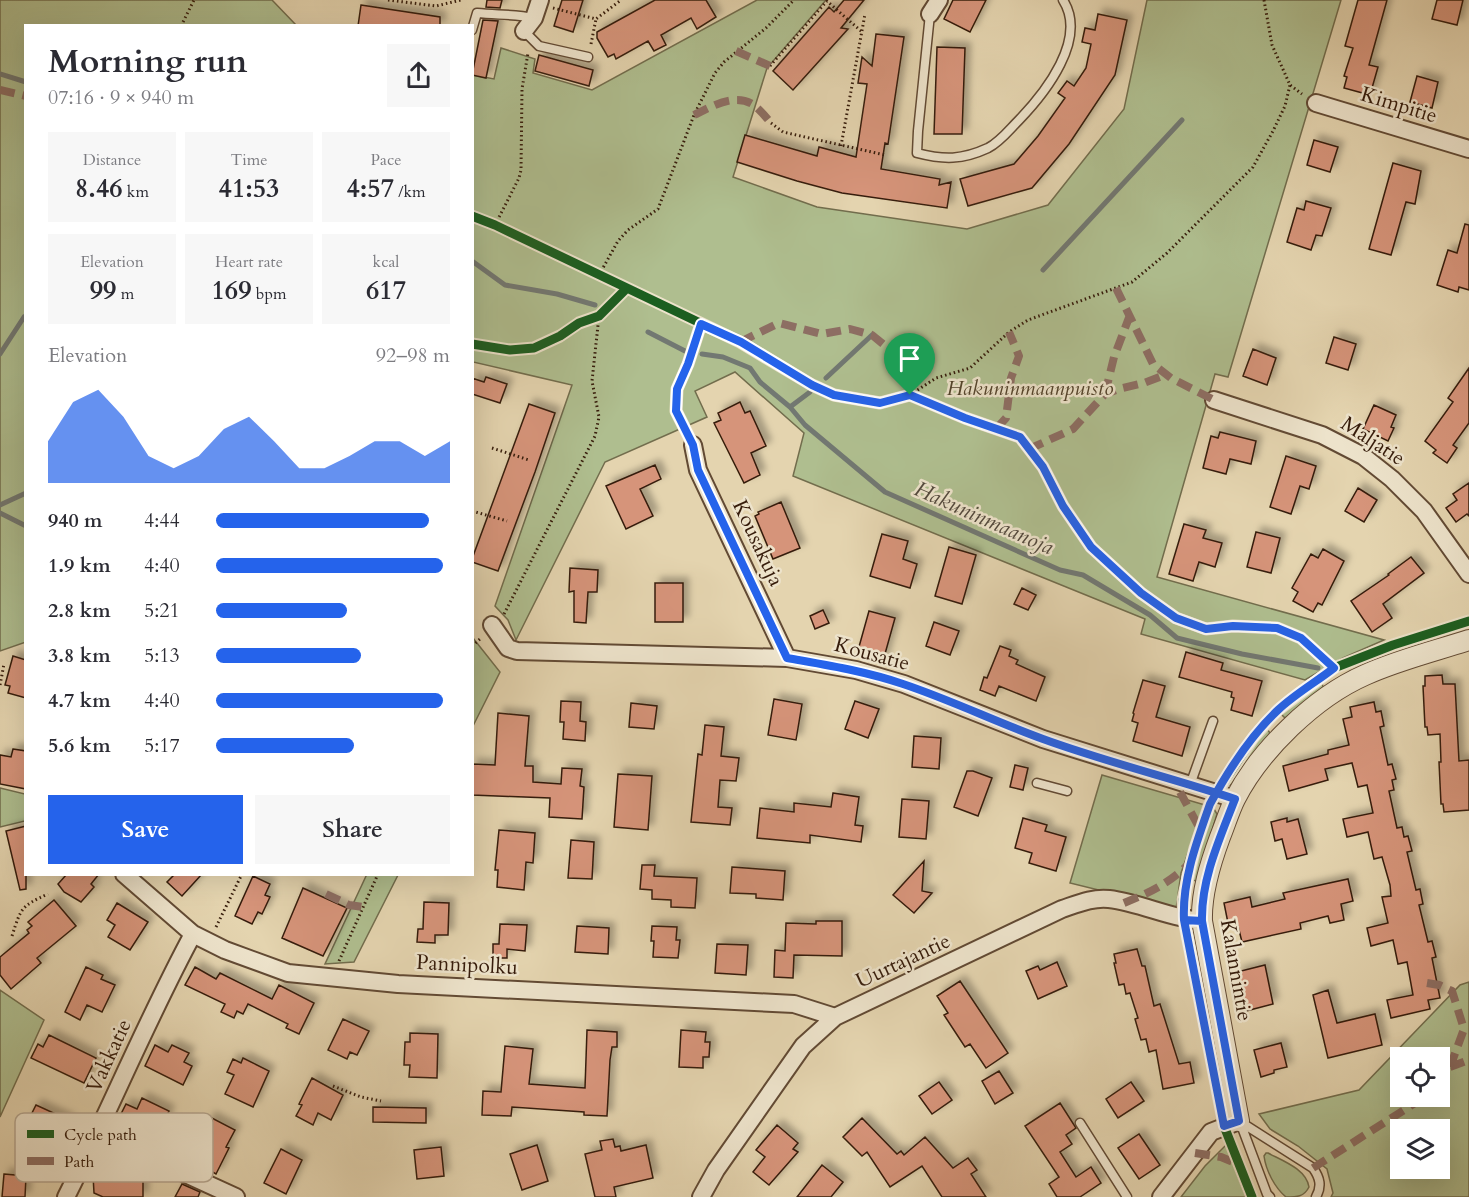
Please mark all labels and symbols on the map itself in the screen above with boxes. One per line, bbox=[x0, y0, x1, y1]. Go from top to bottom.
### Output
street label: Kimpitie bbox=[1357, 80, 1441, 130]
pin bbox=[884, 333, 935, 395]
park label: Hakuninmaanpuisto bbox=[946, 374, 1114, 403]
street label: Maljatie bbox=[1335, 409, 1411, 473]
water label: Hakuninmaanoja bbox=[909, 474, 1059, 562]
street label: Kousakuja bbox=[725, 495, 791, 591]
street label: Kousatie bbox=[831, 630, 913, 678]
street label: Kalannintie bbox=[1213, 917, 1259, 1023]
street label: Uurtajantie bbox=[851, 927, 955, 995]
street label: Pannipolku bbox=[415, 948, 519, 982]
street label: Vakkatie bbox=[79, 1014, 139, 1098]
legend bbox=[15, 1113, 213, 1182]
text: Cycle path bbox=[64, 1124, 137, 1146]
text: Path bbox=[64, 1151, 94, 1173]

